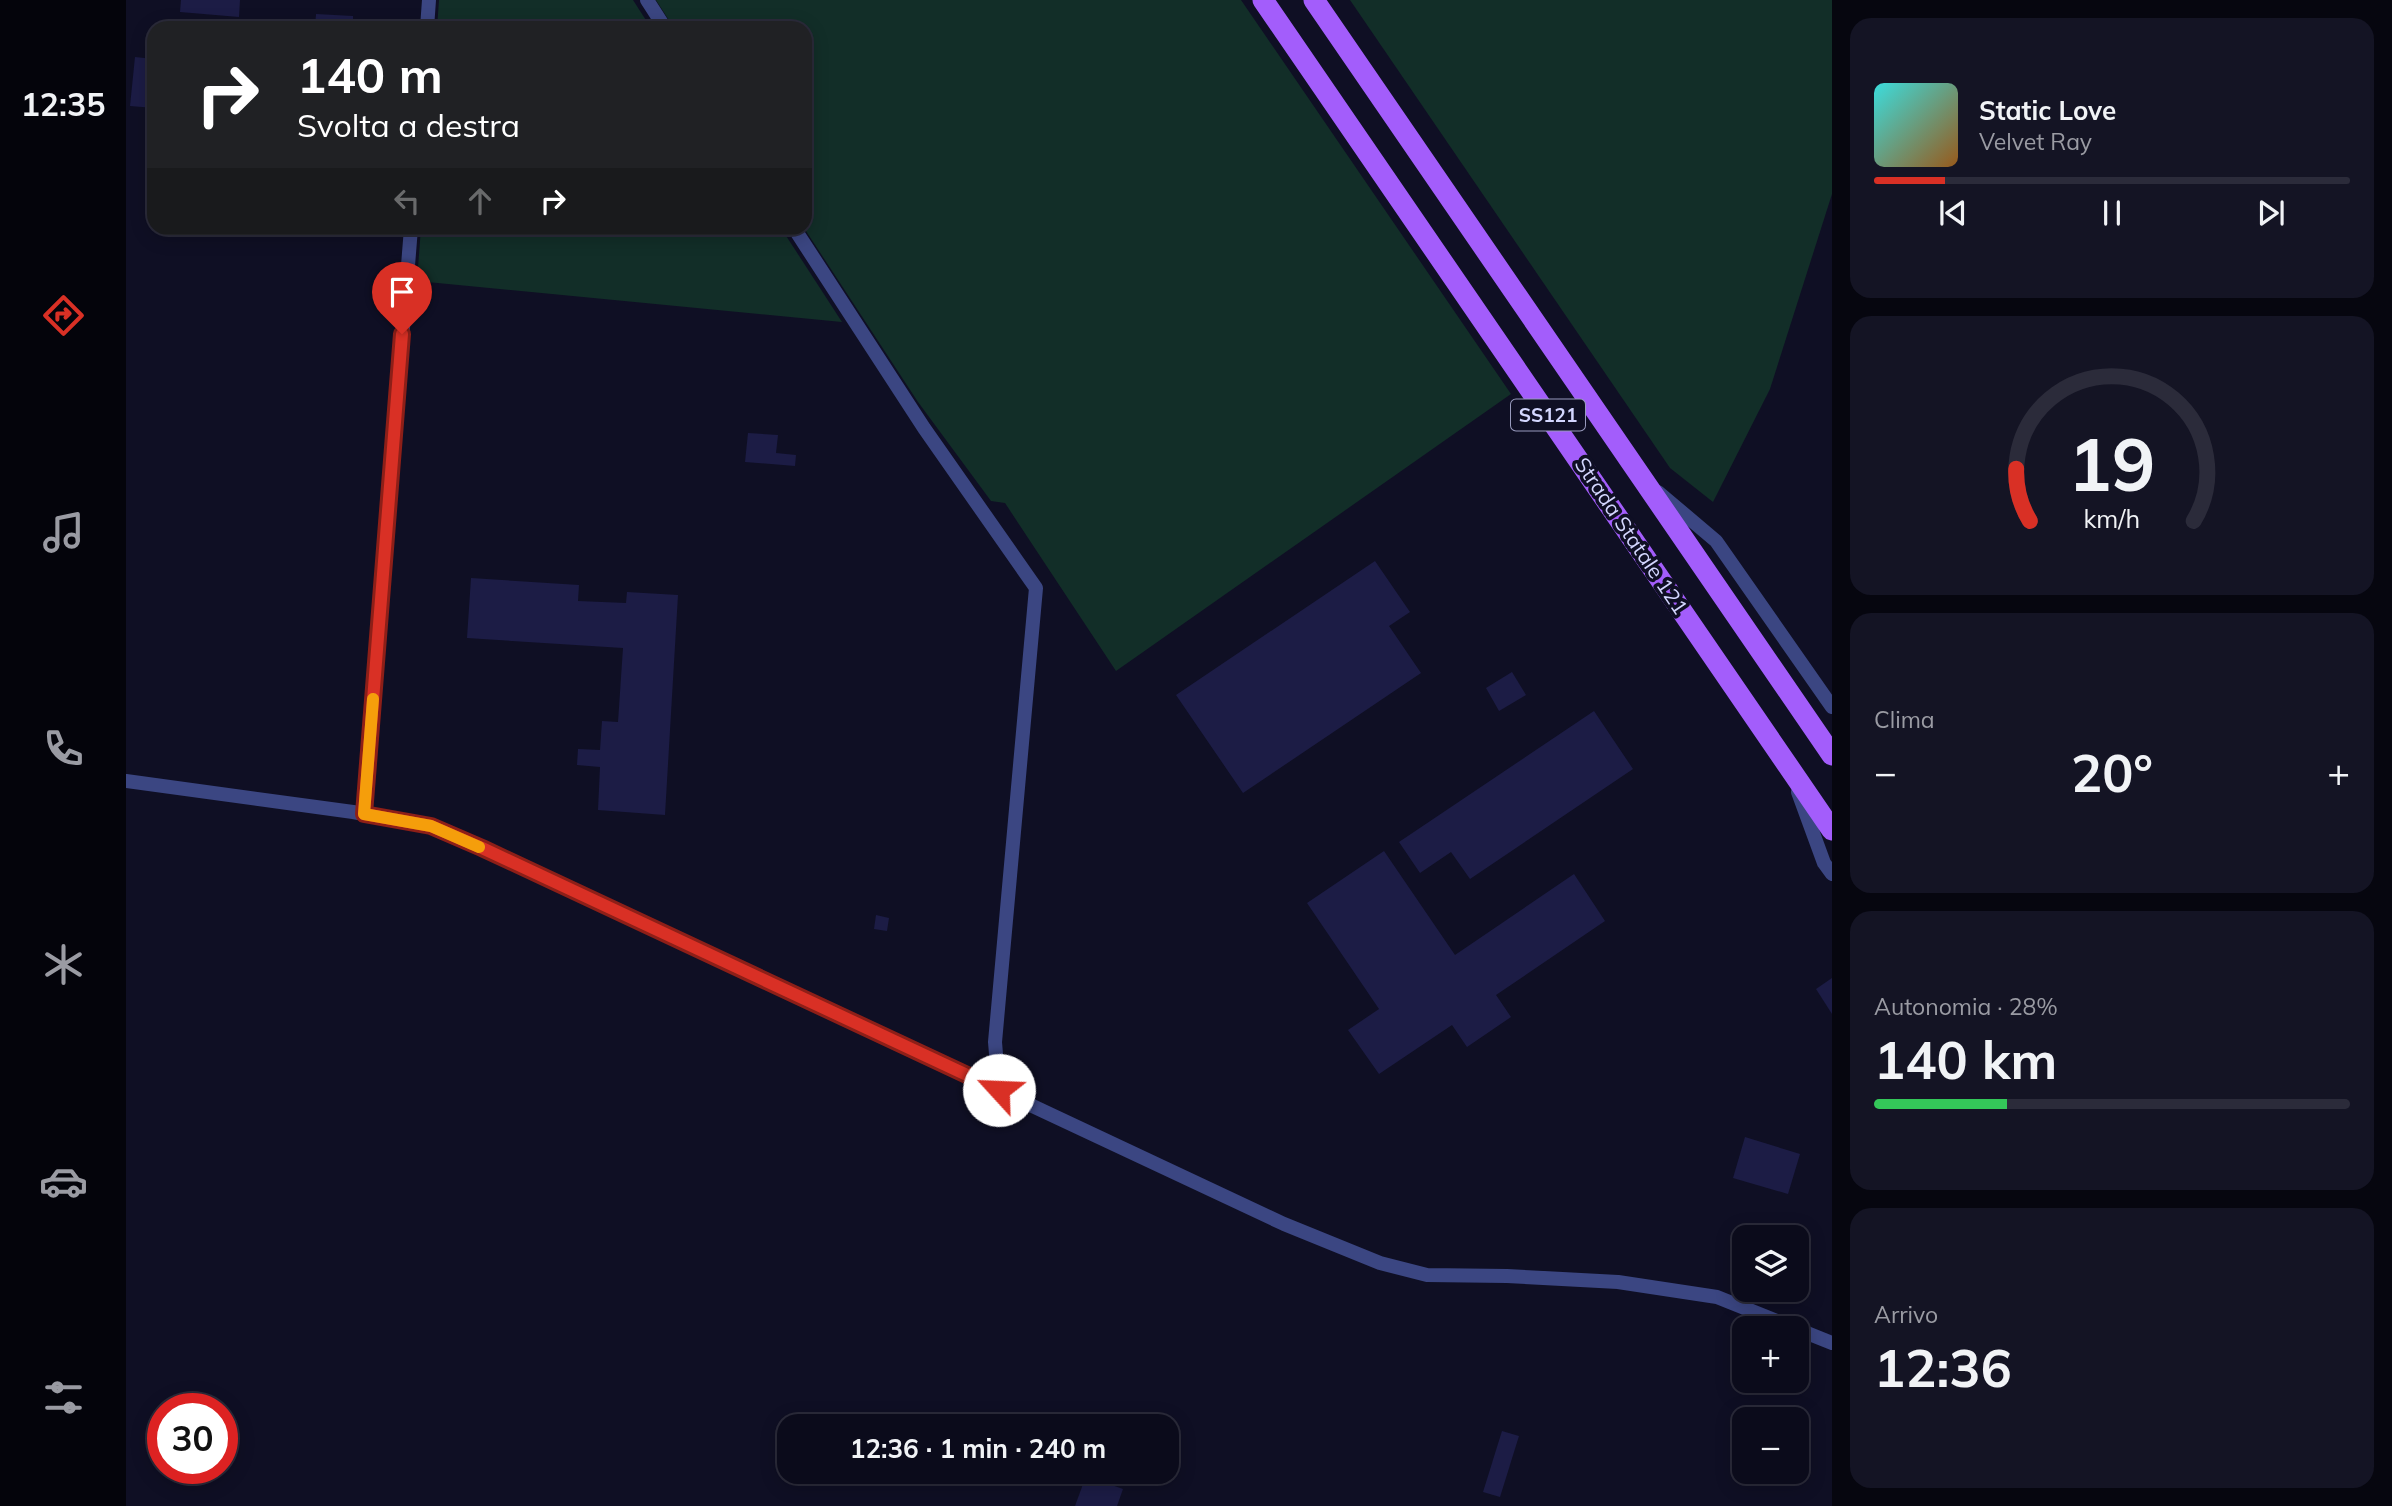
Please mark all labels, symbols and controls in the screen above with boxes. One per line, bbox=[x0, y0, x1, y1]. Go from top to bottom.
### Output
text: 140 m bbox=[297, 44, 443, 105]
icon: right bbox=[182, 49, 273, 140]
text: 12:35 bbox=[21, 84, 105, 124]
text: Static Love bbox=[1979, 94, 2116, 127]
text: Svolta a destra bbox=[297, 105, 520, 145]
text: Velvet Ray bbox=[1979, 127, 2092, 156]
icon: left bbox=[388, 182, 426, 220]
icon: ahead bbox=[461, 182, 499, 220]
icon: right bbox=[534, 182, 572, 220]
icon: previous bbox=[1934, 194, 1972, 232]
icon: pause bbox=[2093, 194, 2131, 232]
icon: next bbox=[2252, 194, 2290, 232]
pin bbox=[372, 262, 432, 334]
icon: arrive bbox=[383, 273, 421, 311]
icon: directions bbox=[39, 291, 88, 340]
road number: SS121 bbox=[1511, 400, 1585, 430]
text: 19 bbox=[2068, 419, 2156, 510]
street label: Strada Statale 121 bbox=[1570, 452, 1694, 619]
text: km/h bbox=[2084, 503, 2140, 534]
icon: music bbox=[39, 508, 88, 557]
text: Clima bbox=[1874, 705, 1935, 734]
icon: phone bbox=[39, 724, 88, 773]
text: 20° bbox=[2071, 740, 2153, 805]
text: − bbox=[1874, 748, 1897, 796]
text: + bbox=[2327, 748, 2350, 796]
icon: climate bbox=[39, 940, 88, 989]
text: Autonomia · 28% bbox=[1874, 992, 2058, 1021]
text: 140 km bbox=[1874, 1027, 2057, 1092]
position arrow bbox=[962, 1053, 1036, 1127]
icon: car bbox=[39, 1157, 88, 1206]
map controls bbox=[1732, 1225, 1809, 1484]
button: layers bbox=[1732, 1225, 1809, 1302]
text: Arrivo bbox=[1874, 1300, 1938, 1329]
button: + bbox=[1732, 1316, 1809, 1393]
text: 12:36 bbox=[1874, 1335, 2012, 1400]
icon: filters bbox=[39, 1373, 88, 1422]
speed limit sign: 30 bbox=[147, 1393, 238, 1484]
button: − bbox=[1732, 1407, 1809, 1484]
text: 12:36 · 1 min · 240 m bbox=[850, 1432, 1106, 1465]

